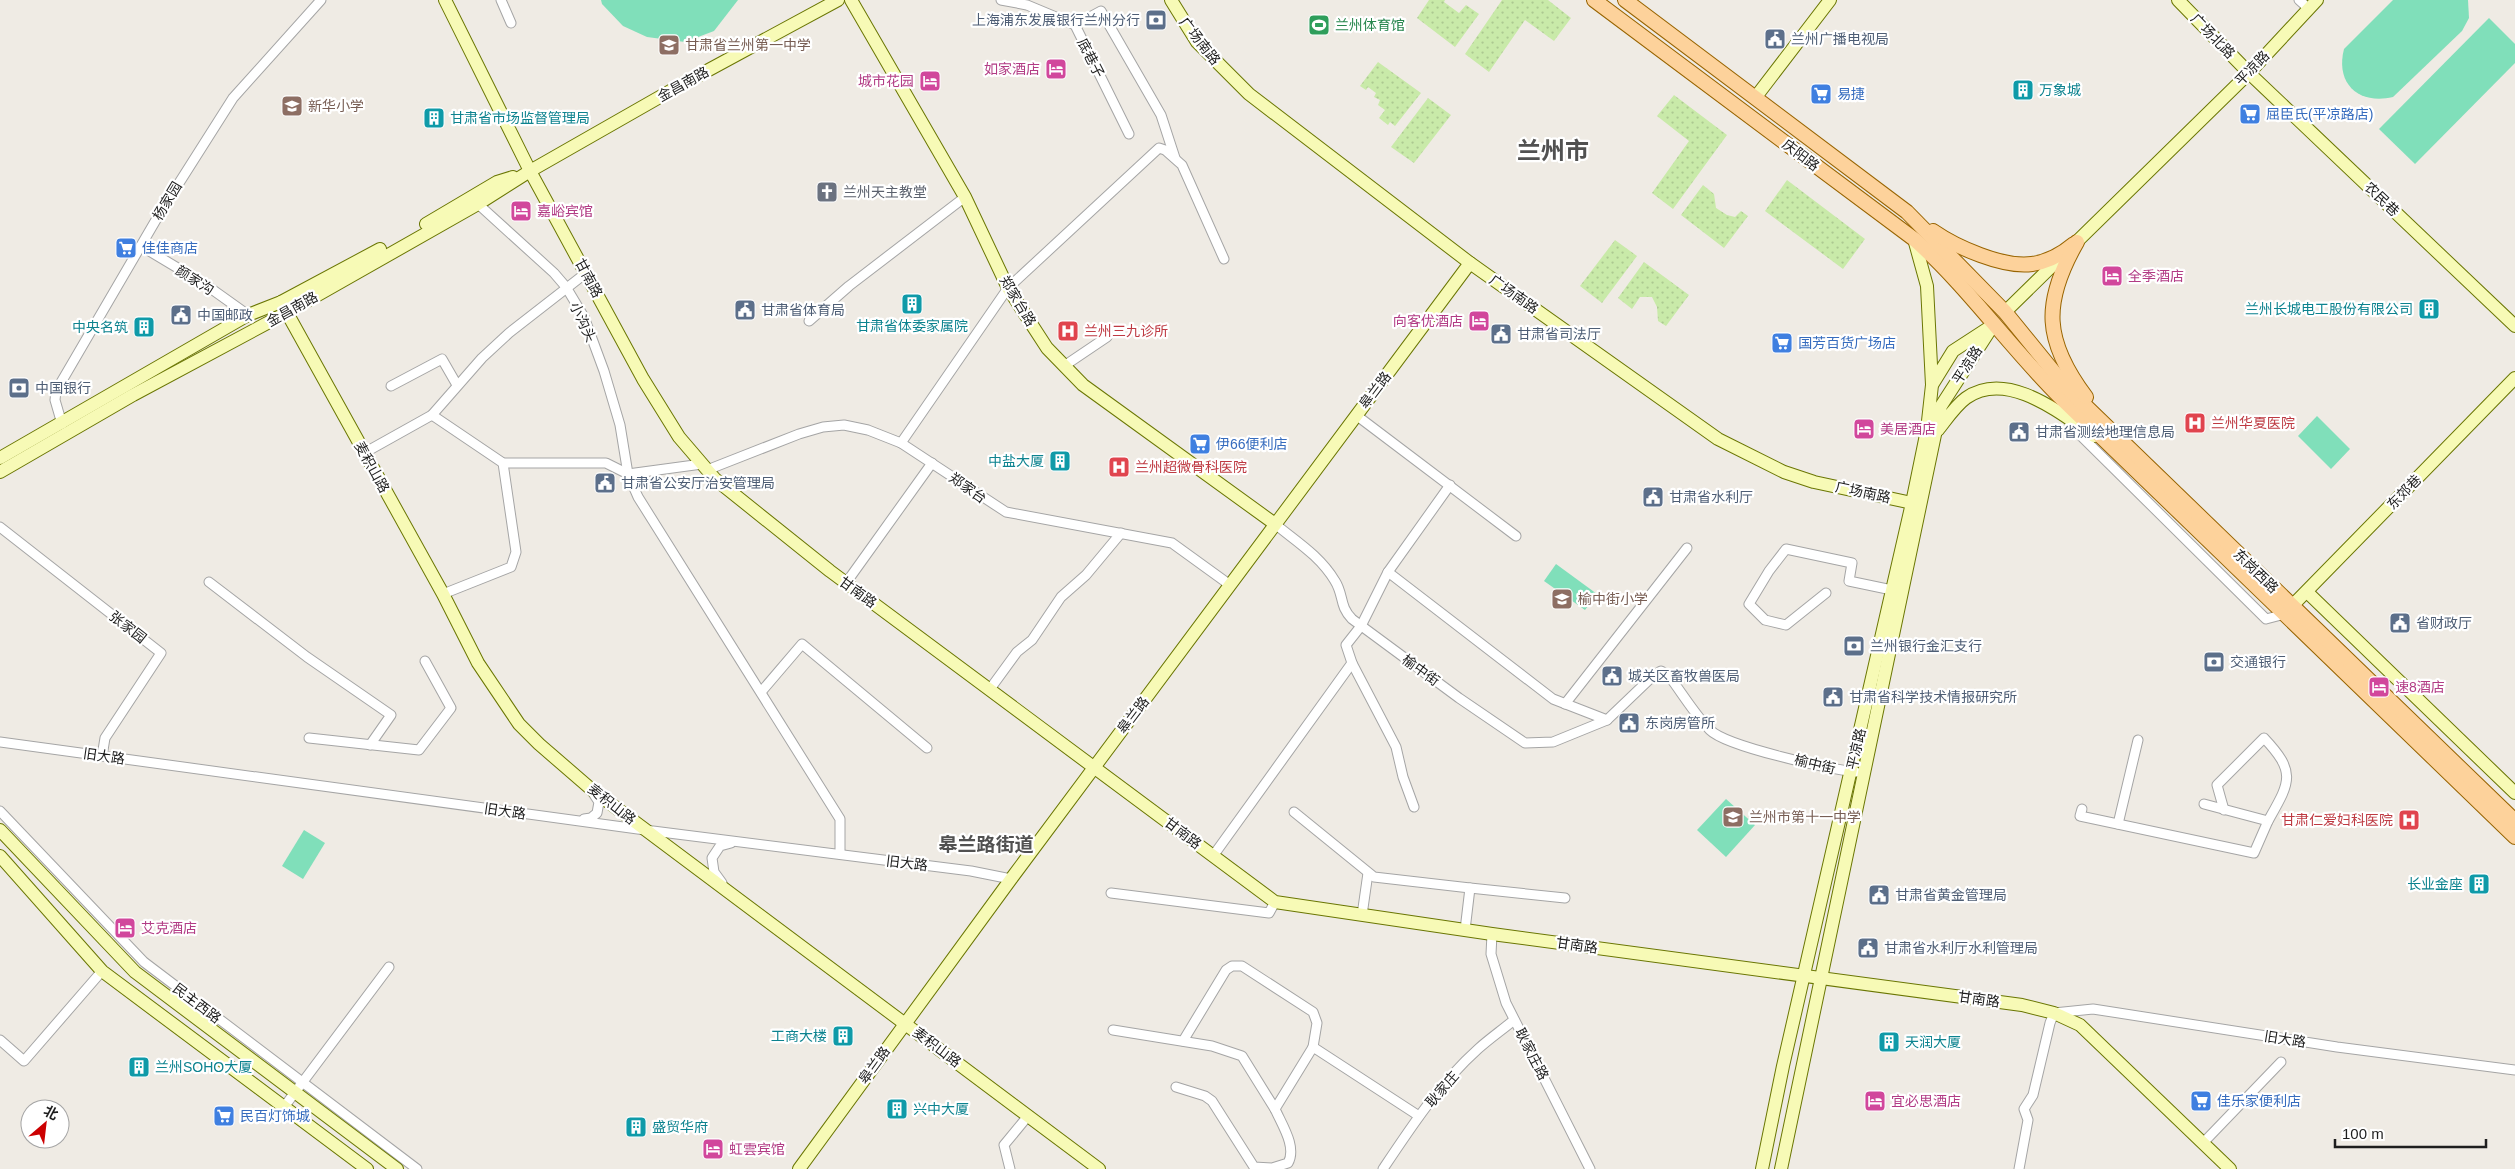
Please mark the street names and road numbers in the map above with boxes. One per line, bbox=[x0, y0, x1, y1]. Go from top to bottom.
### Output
street label: 广场北路 bbox=[2188, 10, 2238, 62]
street label: 广场南路 bbox=[1176, 14, 1224, 68]
street label: 底巷子 bbox=[1074, 36, 1108, 80]
street label: 平凉路 bbox=[2232, 47, 2272, 89]
street label: 金昌南路 bbox=[655, 63, 711, 105]
street label: 庆阳路 bbox=[1779, 136, 1823, 174]
street label: 杨家园 bbox=[149, 179, 185, 223]
street label: 农民巷 bbox=[2361, 179, 2403, 219]
street label: 甘南路 bbox=[572, 256, 606, 300]
street label: 颜家沟 bbox=[173, 262, 217, 298]
street label: 广场南路 bbox=[1486, 271, 1542, 317]
street label: 郑家台路 bbox=[997, 273, 1039, 329]
street label: 金昌南路 bbox=[264, 288, 320, 330]
street label: 小沟头 bbox=[567, 300, 599, 344]
street label: 平凉路 bbox=[1949, 343, 1985, 387]
street label: 皋兰路 bbox=[1356, 368, 1394, 412]
street label: 麦积山路 bbox=[351, 439, 393, 495]
street label: 郑家台 bbox=[946, 469, 990, 507]
street label: 东郊巷 bbox=[2384, 471, 2424, 513]
street label: 广场南路 bbox=[1834, 478, 1892, 506]
street label: 东岗西路 bbox=[2230, 546, 2282, 596]
street label: 甘南路 bbox=[836, 573, 880, 611]
street label: 张家园 bbox=[107, 608, 149, 646]
street label: 榆中街 bbox=[1399, 651, 1443, 689]
street label: 皋兰路 bbox=[1114, 693, 1152, 737]
street label: 平凉路 bbox=[1843, 727, 1869, 771]
street label: 旧大路 bbox=[82, 745, 126, 767]
street label: 榆中街 bbox=[1793, 751, 1837, 777]
street label: 麦积山路 bbox=[585, 780, 639, 828]
street label: 旧大路 bbox=[483, 800, 527, 822]
street label: 甘南路 bbox=[1161, 814, 1205, 852]
street label: 旧大路 bbox=[885, 853, 929, 873]
street label: 甘南路 bbox=[1555, 934, 1599, 956]
street label: 民主西路 bbox=[170, 980, 224, 1026]
street label: 甘南路 bbox=[1957, 988, 2001, 1010]
street label: 麦积山路 bbox=[910, 1024, 964, 1070]
street label: 耿家庄路 bbox=[1512, 1025, 1552, 1083]
street label: 旧大路 bbox=[2263, 1028, 2307, 1050]
street label: 皋兰路 bbox=[855, 1043, 893, 1087]
street label: 耿家庄 bbox=[1422, 1068, 1462, 1110]

